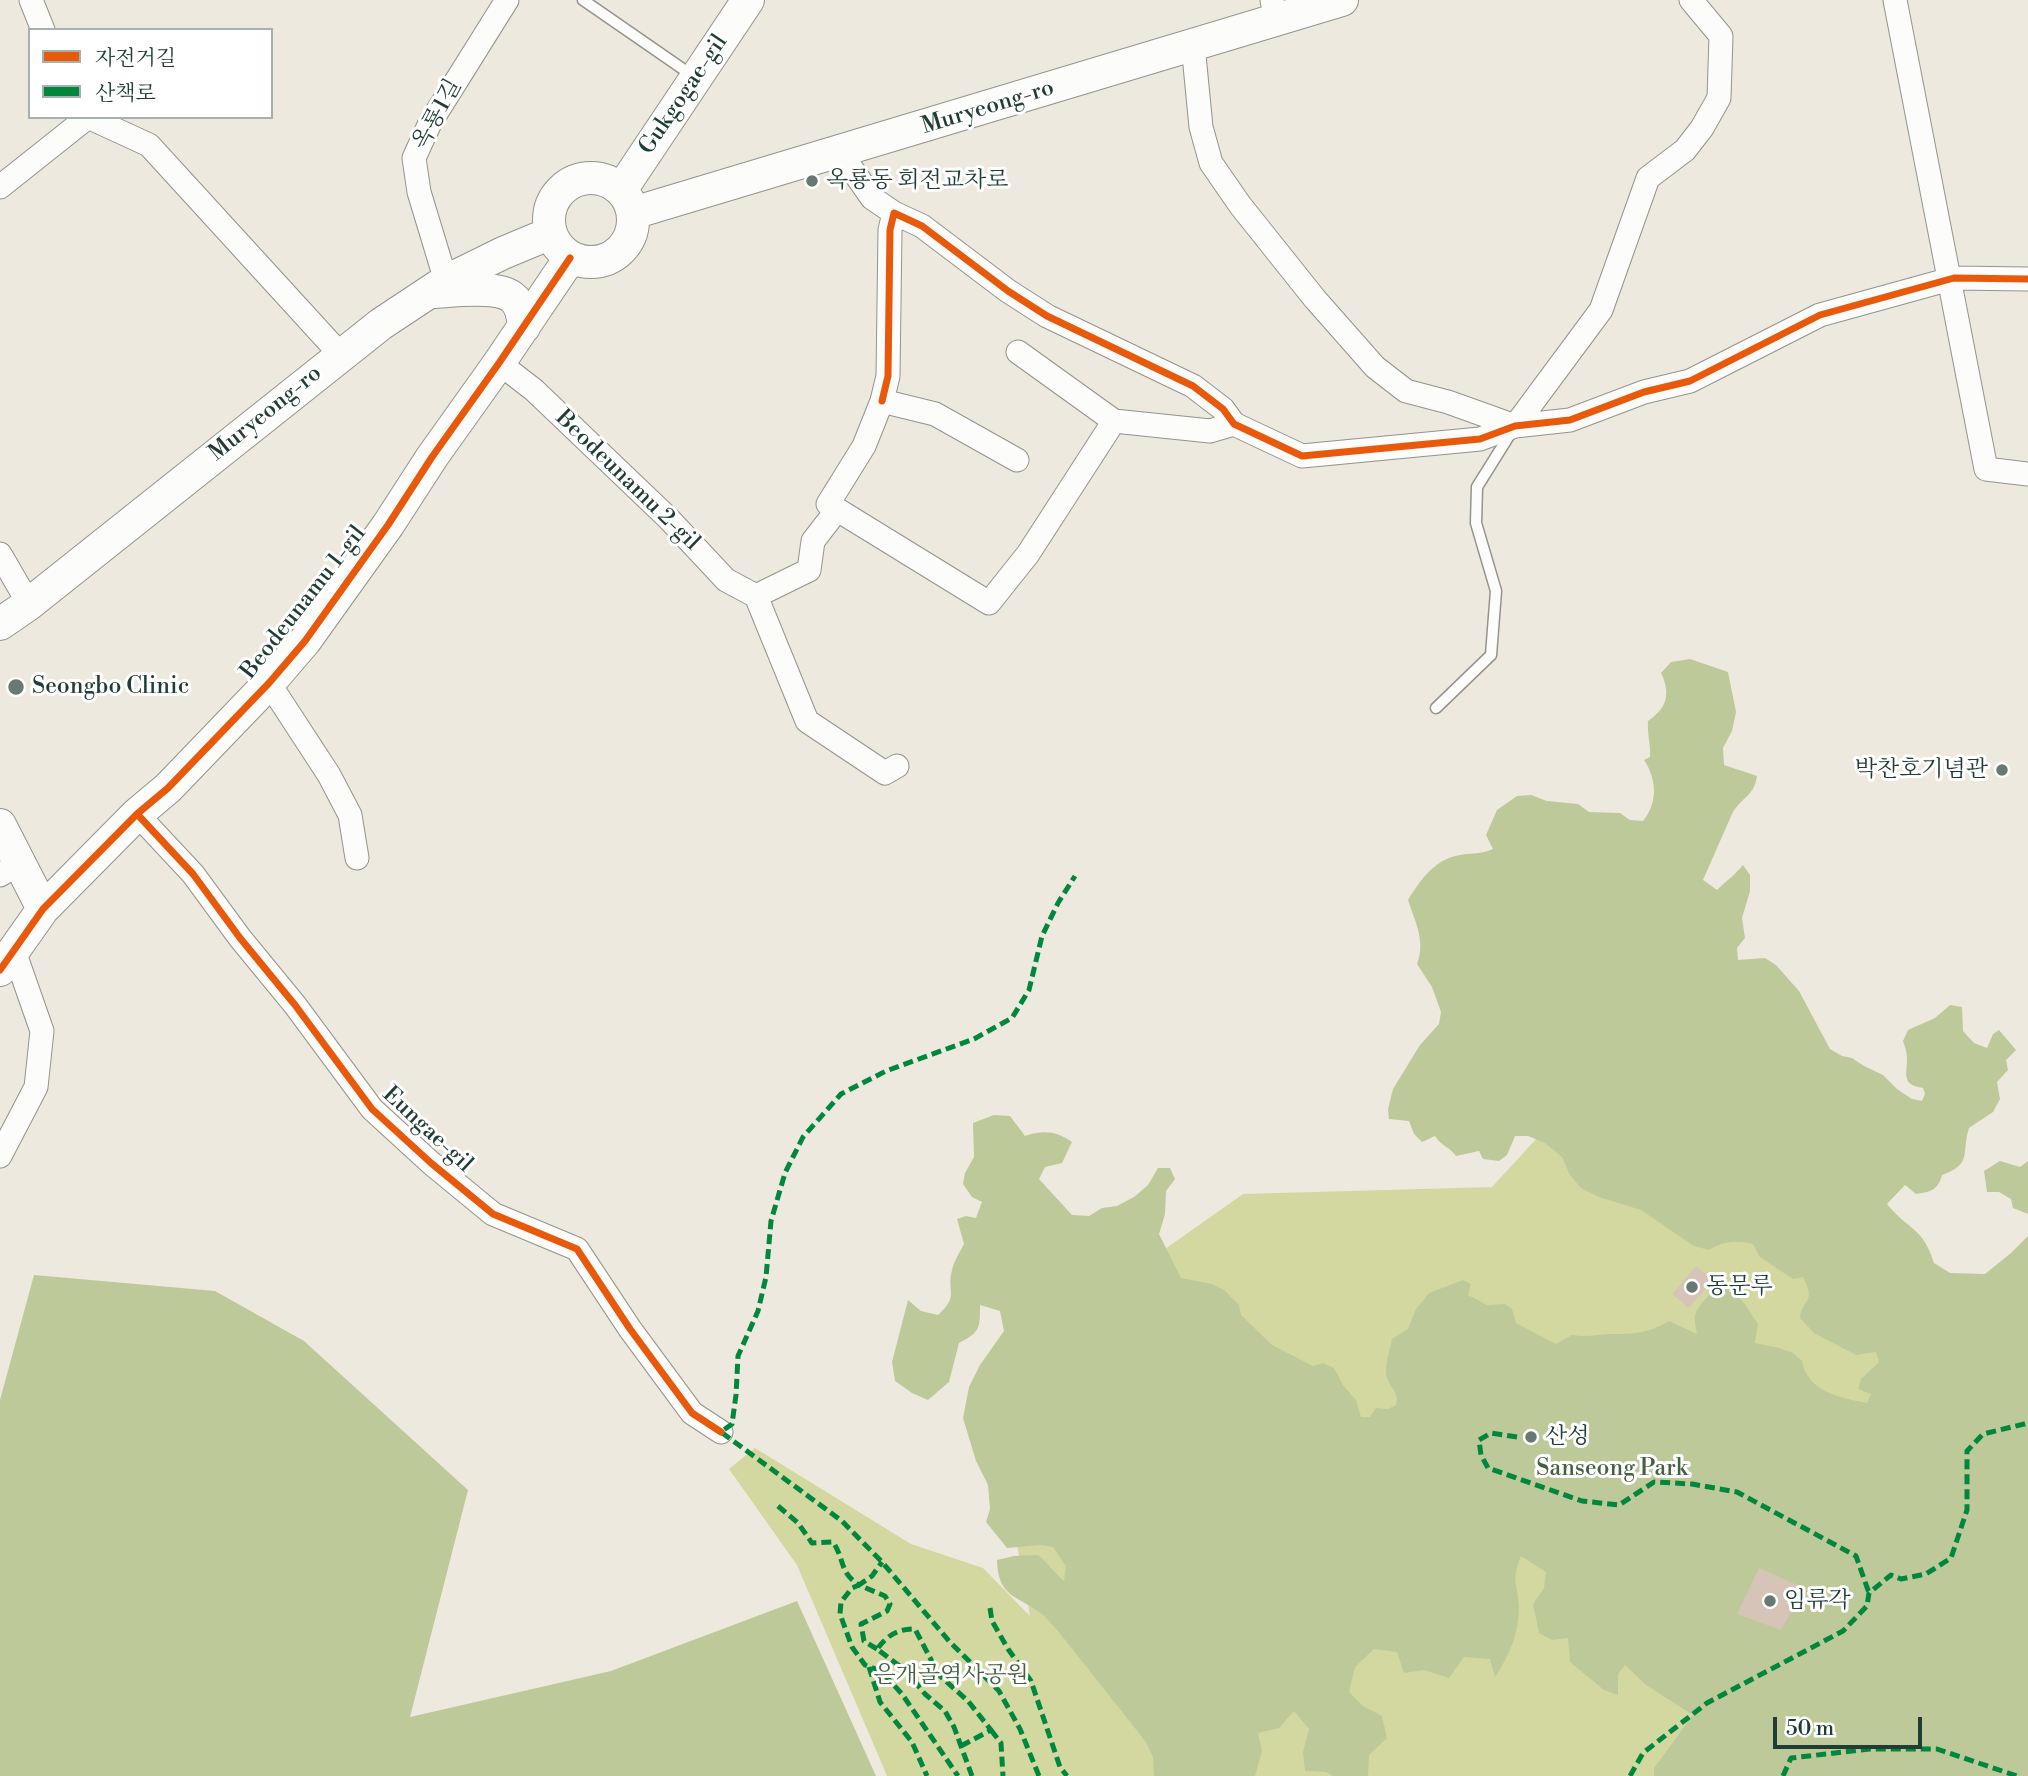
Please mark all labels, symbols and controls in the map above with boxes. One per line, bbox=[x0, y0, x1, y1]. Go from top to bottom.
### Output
legend bbox=[28, 28, 273, 119]
street label: Gukgogae-gil bbox=[634, 30, 734, 160]
text: 자전거길 bbox=[95, 46, 176, 72]
street label: 옥룡1길 bbox=[407, 75, 469, 155]
street label: Muryeong-ro bbox=[919, 75, 1057, 141]
text: 산책로 bbox=[95, 81, 156, 107]
place label: 옥룡동 회전교차로 bbox=[826, 167, 1008, 195]
marker: 옥룡동 회전교차로 bbox=[804, 173, 820, 189]
street label: Muryeong-ro bbox=[204, 360, 328, 468]
street label: Beodeunamu 2-gil bbox=[549, 405, 705, 557]
street label: Beodeunamu 1-gil bbox=[236, 521, 372, 685]
place label: Seongbo Clinic bbox=[32, 673, 189, 701]
marker: Seongbo Clinic bbox=[6, 677, 26, 697]
place label: 박찬호기념관 bbox=[1855, 756, 1988, 784]
marker: 박찬호기념관 bbox=[1994, 762, 2010, 778]
street label: Eungae-gil bbox=[376, 1081, 478, 1179]
place label: 동문루 bbox=[1706, 1273, 1773, 1301]
marker: 동문루 bbox=[1684, 1279, 1700, 1295]
place label: 산성 bbox=[1545, 1423, 1589, 1451]
marker: 산성 bbox=[1523, 1429, 1539, 1445]
park label: Sanseong Park bbox=[1536, 1455, 1688, 1483]
place label: 임류각 bbox=[1784, 1587, 1851, 1615]
marker: 임류각 bbox=[1762, 1593, 1778, 1609]
park label: 은개골역사공원 bbox=[873, 1662, 1029, 1690]
scale bar bbox=[1776, 1702, 1925, 1746]
text: 50 m bbox=[1786, 1716, 1834, 1742]

